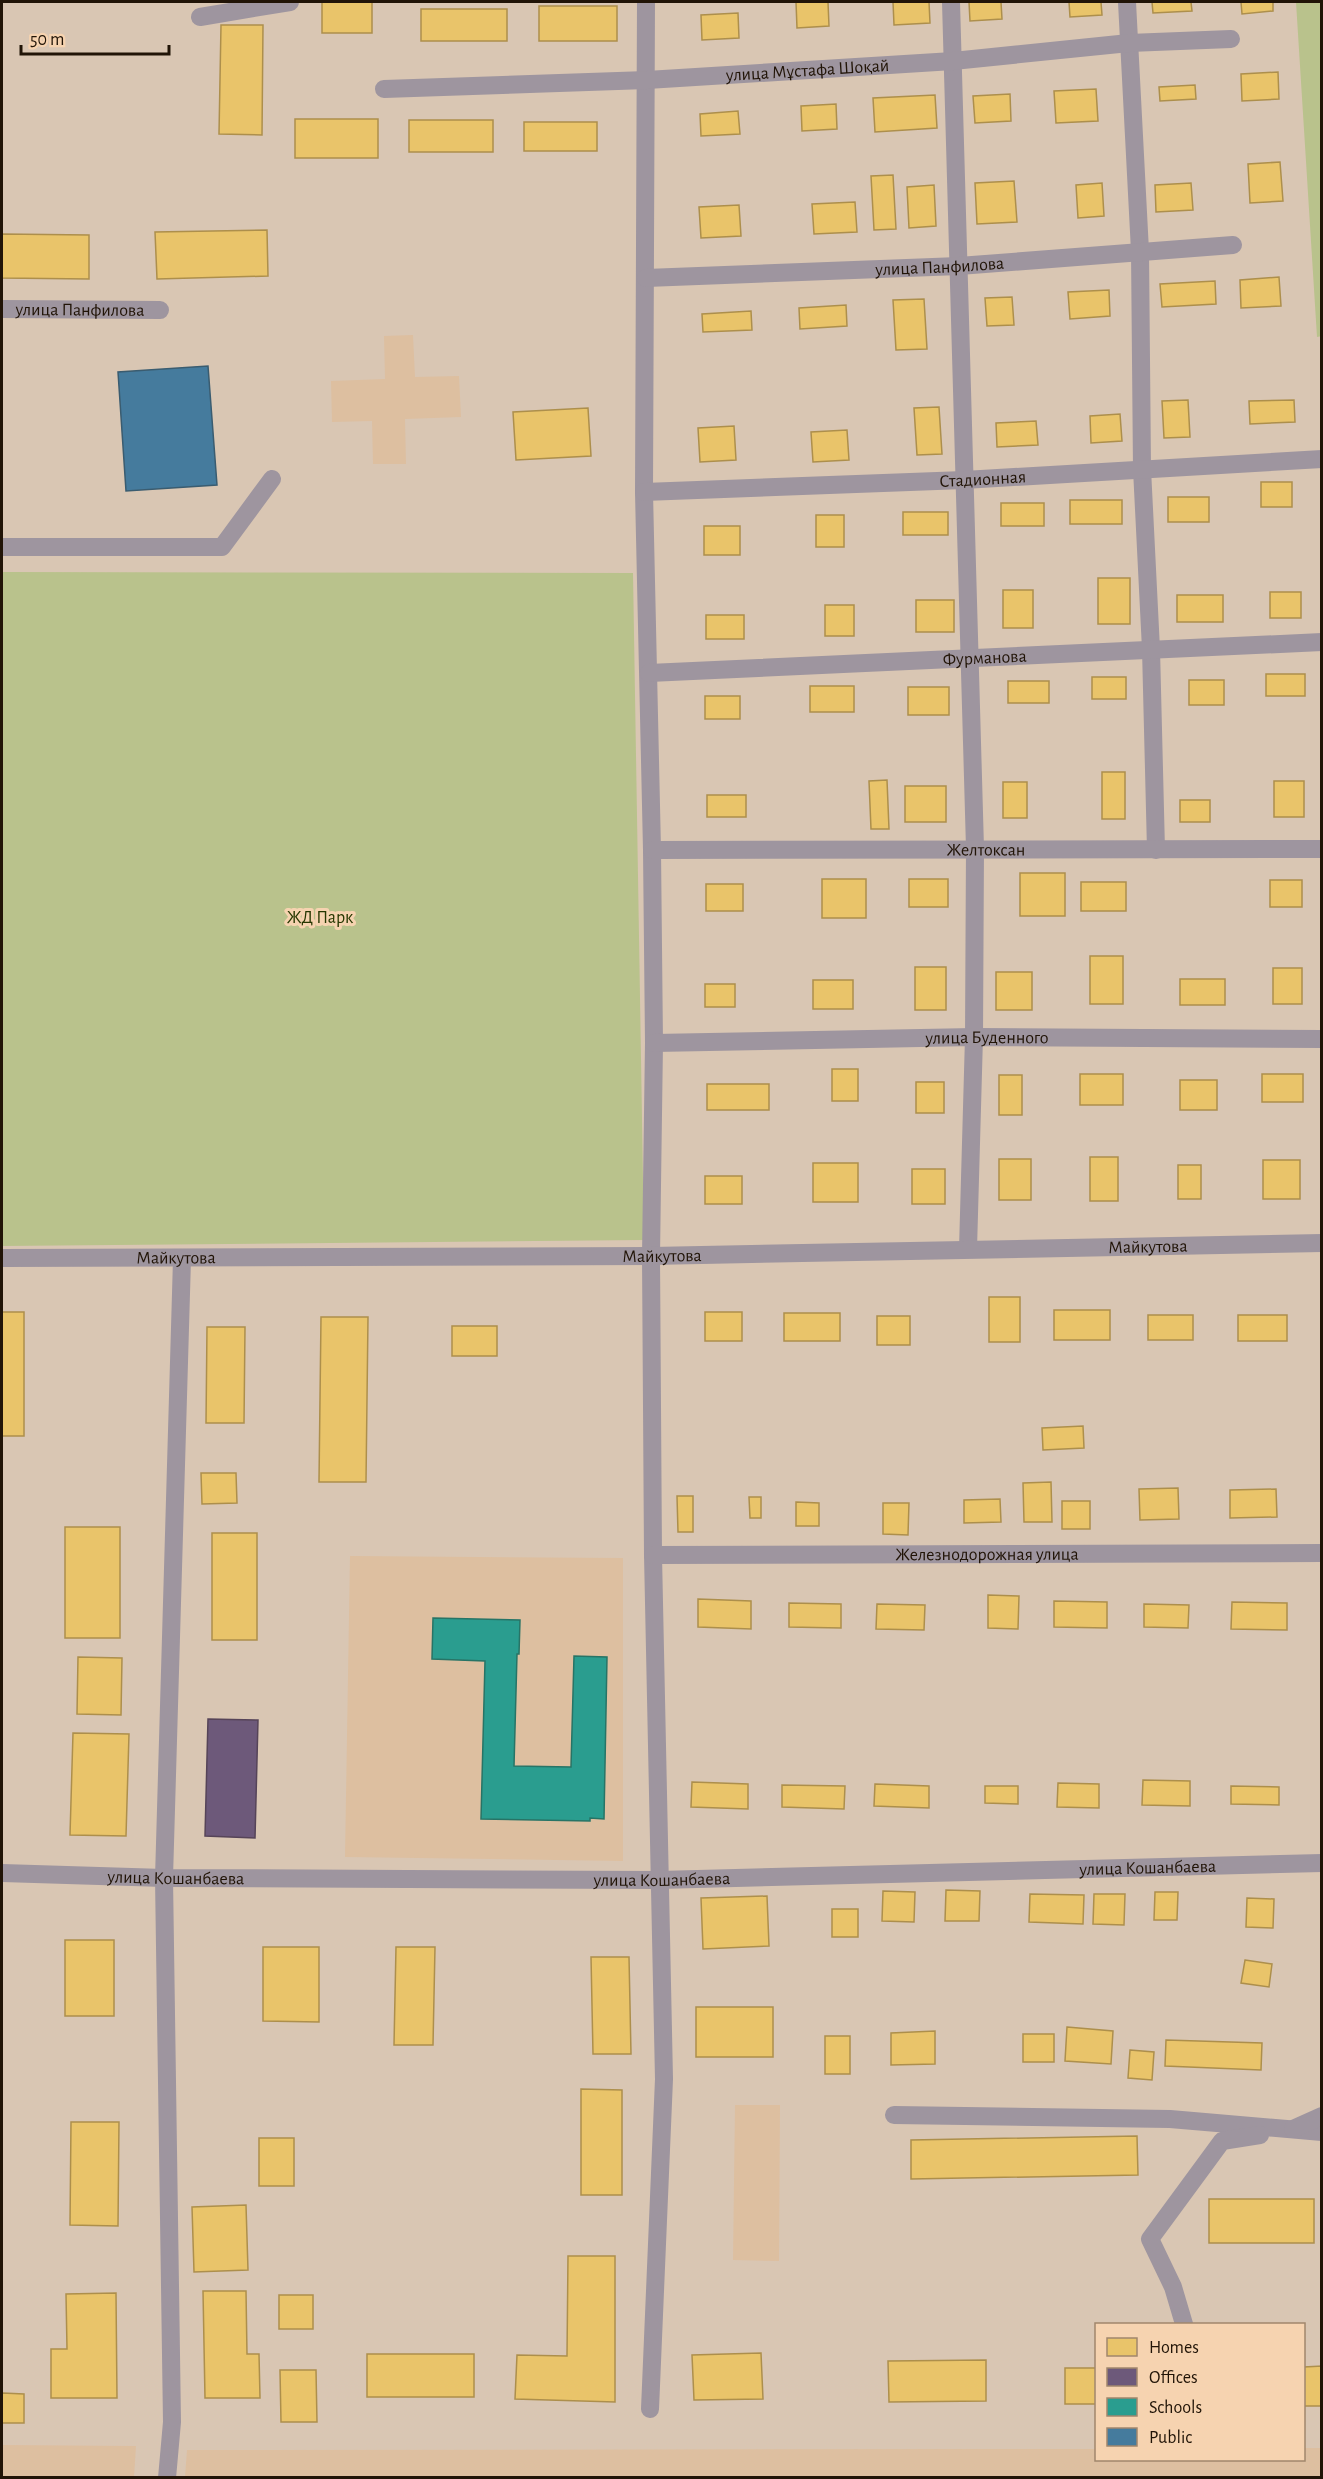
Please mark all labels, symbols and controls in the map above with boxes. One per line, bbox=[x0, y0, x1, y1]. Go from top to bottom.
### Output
scale bar bbox=[21, 18, 170, 56]
text: 50 m bbox=[30, 31, 64, 49]
street label: улица Мұстафа Шоқай bbox=[724, 57, 890, 85]
street label: улица Панфилова bbox=[874, 255, 1005, 279]
street label: улица Панфилова bbox=[14, 301, 145, 320]
street label: Стадионная bbox=[939, 468, 1027, 491]
street label: Фурманова bbox=[942, 648, 1027, 669]
street label: Желтоксан bbox=[947, 841, 1025, 860]
park label: ЖД Парк bbox=[287, 909, 354, 927]
street label: улица Буденного bbox=[924, 1029, 1049, 1048]
street label: Майкутова bbox=[1108, 1238, 1188, 1257]
street label: Майкутова bbox=[622, 1247, 702, 1266]
street label: Майкутова bbox=[136, 1249, 216, 1268]
street label: Железнодорожная улица bbox=[895, 1546, 1079, 1564]
street label: улица Кошанбаева bbox=[1078, 1858, 1216, 1879]
street label: улица Кошанбаева bbox=[106, 1868, 244, 1888]
street label: улица Кошанбаева bbox=[592, 1870, 731, 1890]
legend bbox=[1095, 2323, 1305, 2461]
text: Homes bbox=[1149, 2339, 1199, 2357]
text: Offices bbox=[1149, 2369, 1198, 2387]
text: Schools bbox=[1149, 2399, 1202, 2417]
text: Public bbox=[1149, 2429, 1192, 2447]

